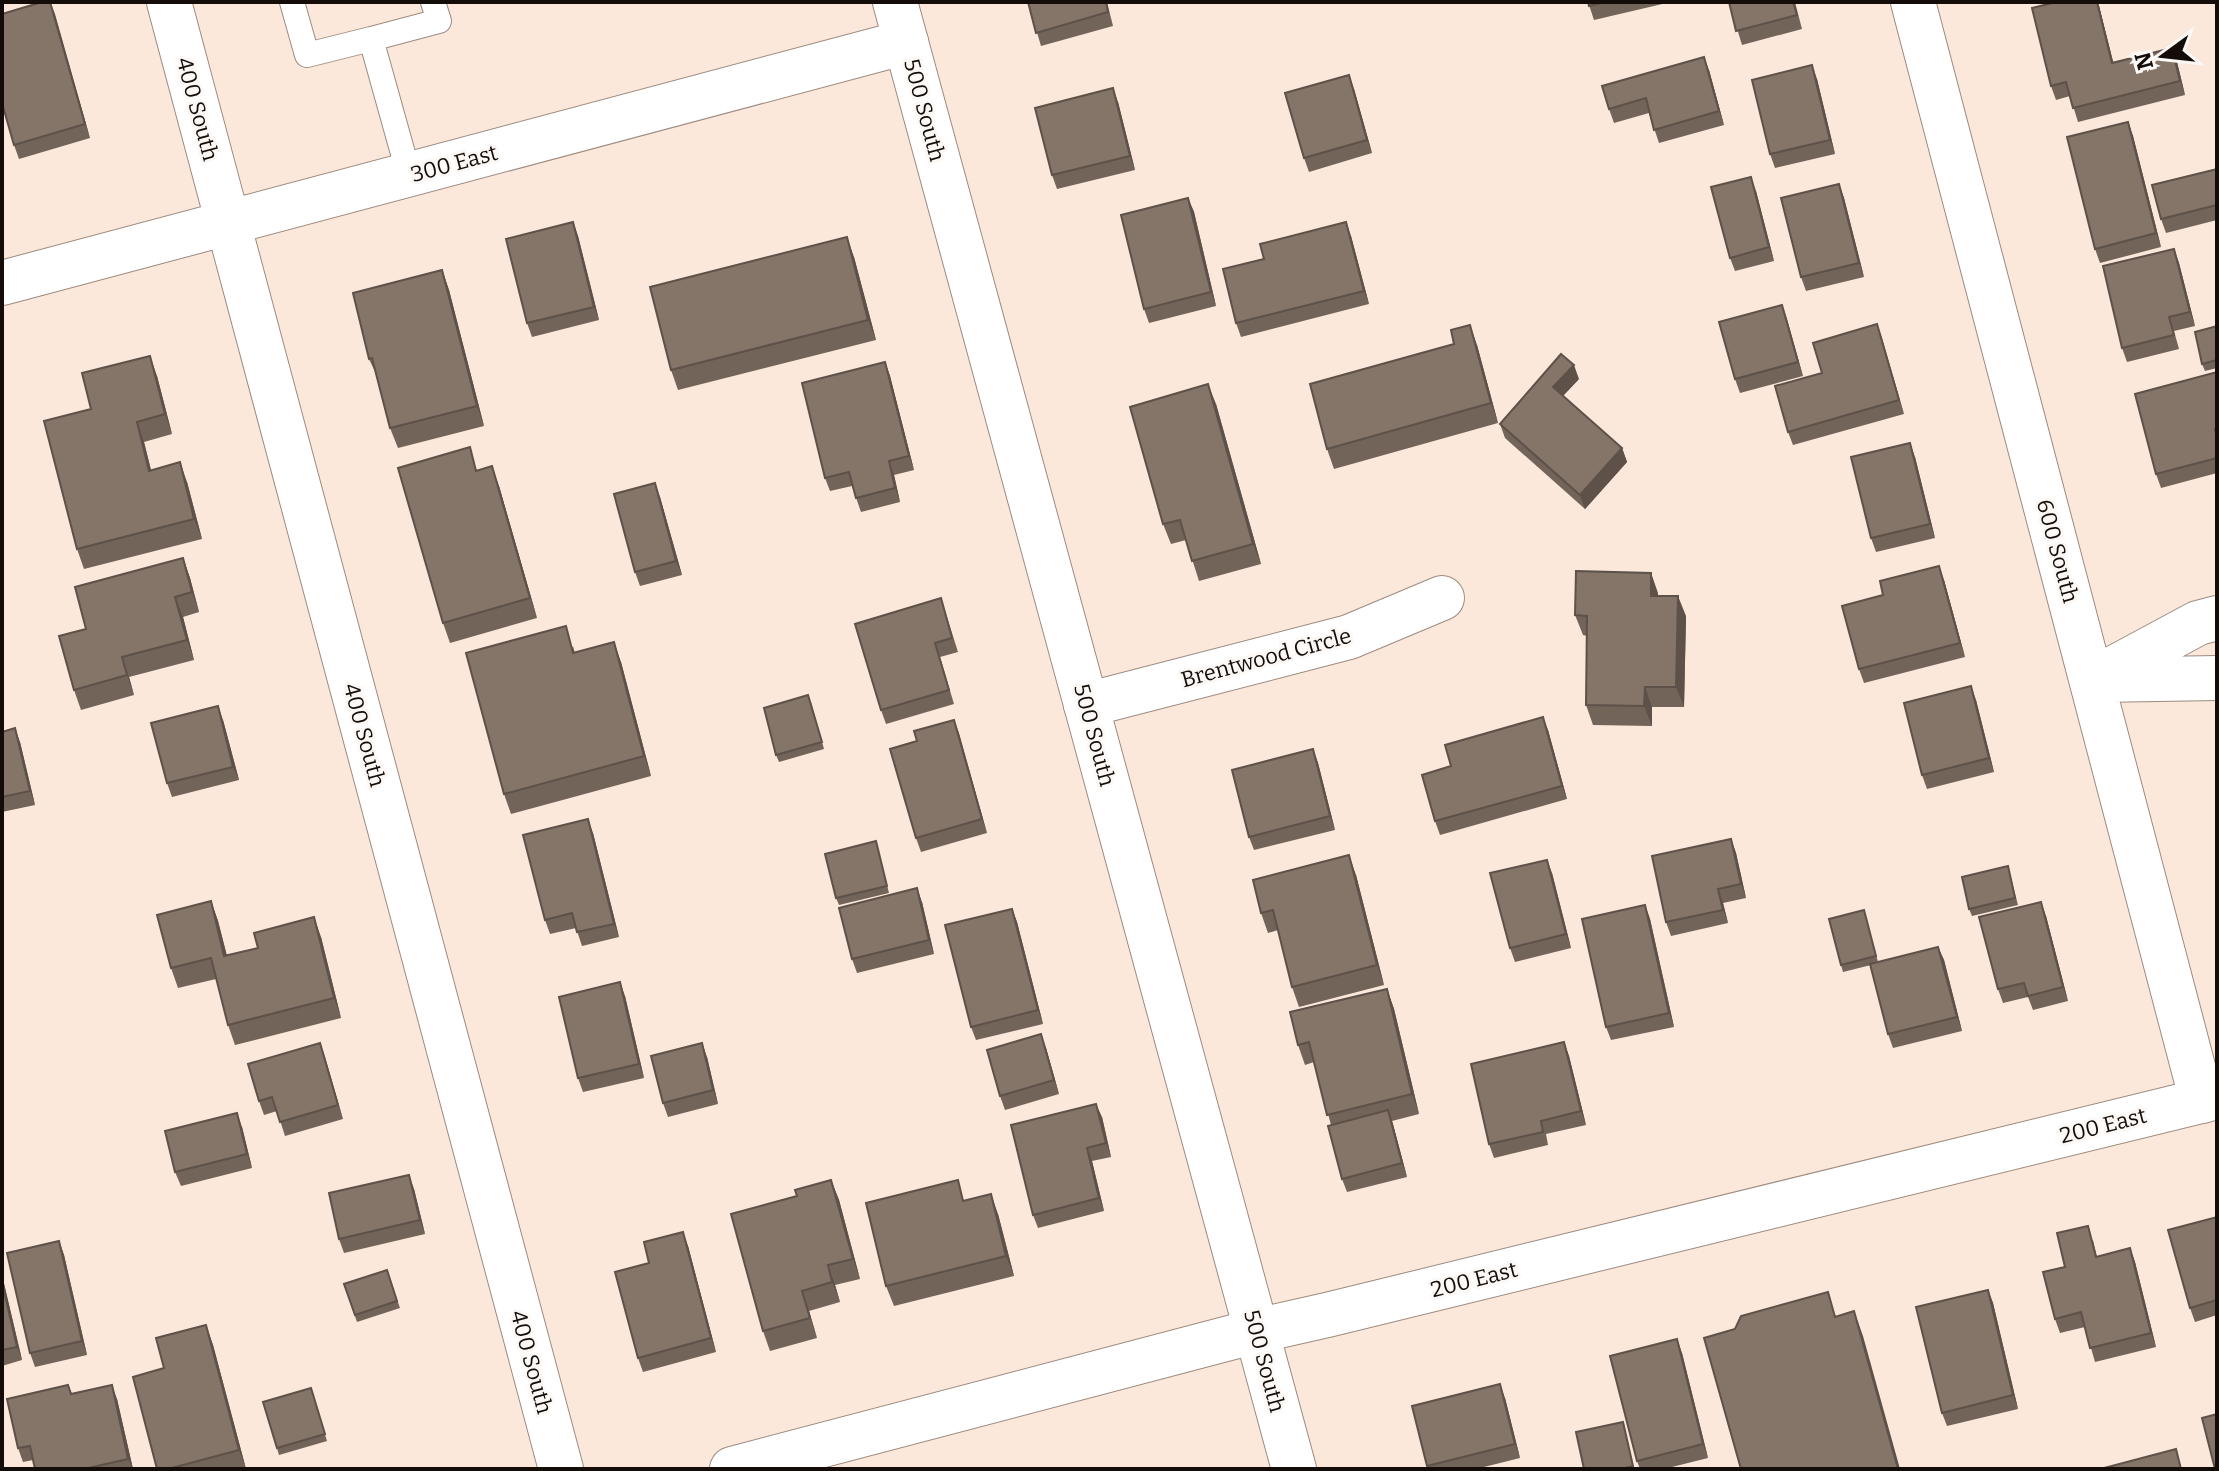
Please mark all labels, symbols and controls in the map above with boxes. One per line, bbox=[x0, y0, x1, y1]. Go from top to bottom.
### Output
north arrow bbox=[2123, 16, 2203, 96]
text: N bbox=[2129, 49, 2159, 73]
street label: 400 South bbox=[171, 54, 224, 164]
street label: 500 South bbox=[898, 56, 951, 165]
street label: 300 East bbox=[408, 139, 501, 188]
street label: 600 South bbox=[2031, 496, 2084, 606]
street label: Brentwood Circle bbox=[1178, 622, 1354, 693]
street label: 400 South bbox=[338, 680, 391, 790]
street label: 500 South bbox=[1068, 681, 1121, 790]
street label: 200 East bbox=[2057, 1102, 2149, 1149]
street label: 200 East bbox=[1428, 1256, 1520, 1303]
street label: 400 South bbox=[505, 1307, 558, 1417]
street label: 500 South bbox=[1238, 1307, 1291, 1416]

